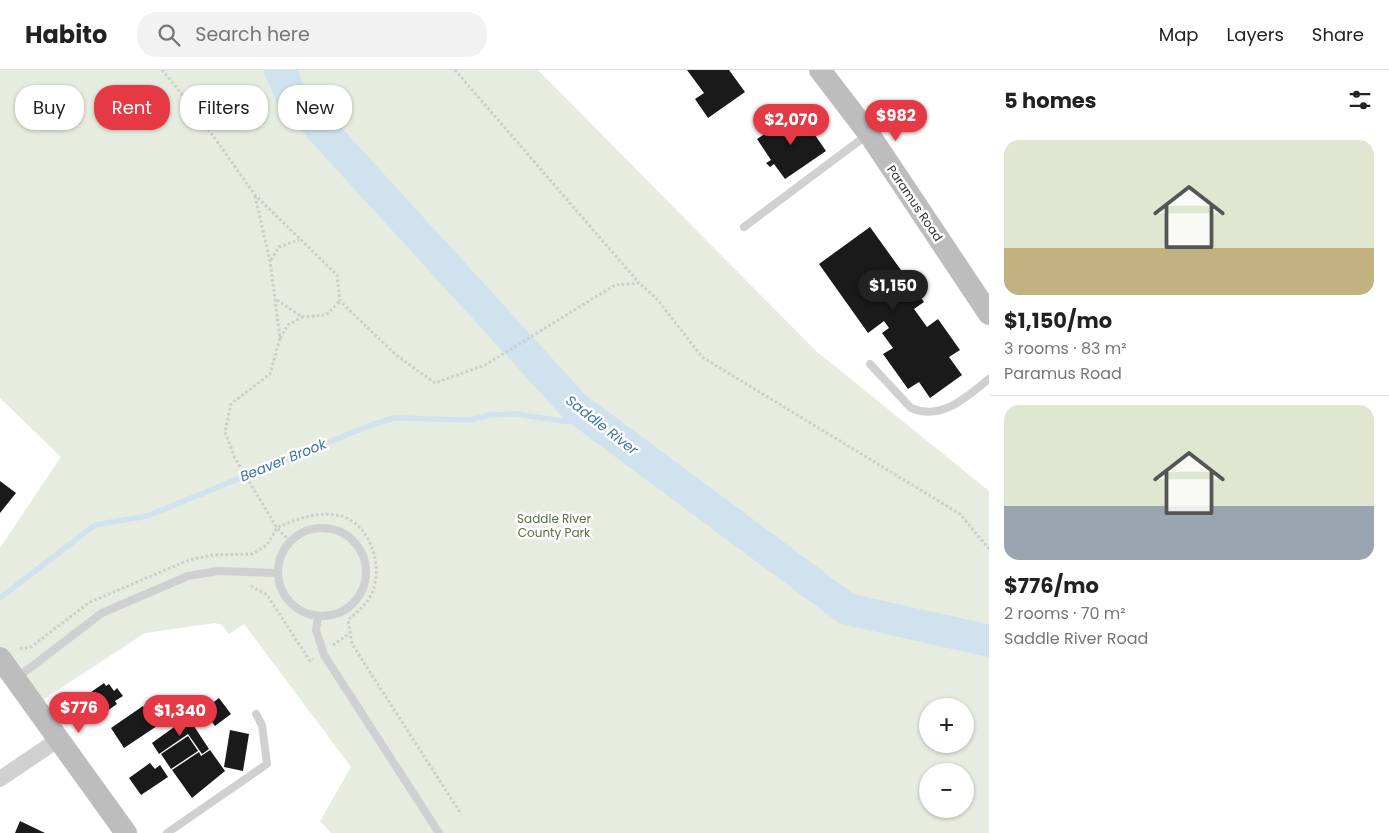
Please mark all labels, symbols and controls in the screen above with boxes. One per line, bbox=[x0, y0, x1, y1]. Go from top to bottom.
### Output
search box bbox=[137, 12, 487, 57]
text: Habito bbox=[25, 18, 107, 51]
icon: search bbox=[155, 21, 183, 49]
text: Search here bbox=[195, 21, 310, 48]
text: Map bbox=[1159, 22, 1199, 47]
text: Layers bbox=[1227, 22, 1284, 47]
text: Share bbox=[1312, 22, 1364, 47]
chip: Buy bbox=[15, 85, 84, 130]
chip: Rent bbox=[94, 85, 170, 130]
chip: Filters bbox=[180, 85, 268, 130]
chip: New bbox=[278, 85, 352, 130]
text: 5 homes bbox=[1004, 86, 1097, 115]
icon: filters bbox=[1346, 86, 1374, 114]
pin: $982 bbox=[866, 100, 926, 142]
pin: $2,070 bbox=[750, 104, 832, 146]
text: $982 bbox=[876, 104, 916, 127]
text: $2,070 bbox=[764, 108, 818, 131]
street label: Paramus Road bbox=[883, 162, 947, 244]
icon: home bbox=[1144, 172, 1234, 262]
pin: $1,150 bbox=[852, 270, 934, 312]
text: $1,150 bbox=[869, 274, 917, 297]
text: $1,150/mo bbox=[1004, 306, 1112, 335]
text: 3 rooms · 83 m² bbox=[1004, 337, 1126, 360]
text: Paramus Road bbox=[1004, 362, 1122, 385]
water label: Saddle River bbox=[562, 390, 643, 460]
water label: Beaver Brook bbox=[237, 433, 330, 486]
icon: home bbox=[1144, 438, 1234, 528]
park label: Saddle River County Park bbox=[517, 510, 591, 541]
text: $776/mo bbox=[1004, 571, 1099, 600]
text: 2 rooms · 70 m² bbox=[1004, 602, 1126, 625]
text: Saddle River Road bbox=[1004, 627, 1148, 650]
pin: $776 bbox=[49, 692, 109, 734]
pin: $1,340 bbox=[139, 694, 221, 737]
text: $776 bbox=[60, 696, 98, 719]
map controls bbox=[919, 698, 974, 818]
button: + bbox=[919, 698, 974, 753]
text: $1,340 bbox=[154, 699, 206, 722]
button: − bbox=[919, 763, 974, 818]

